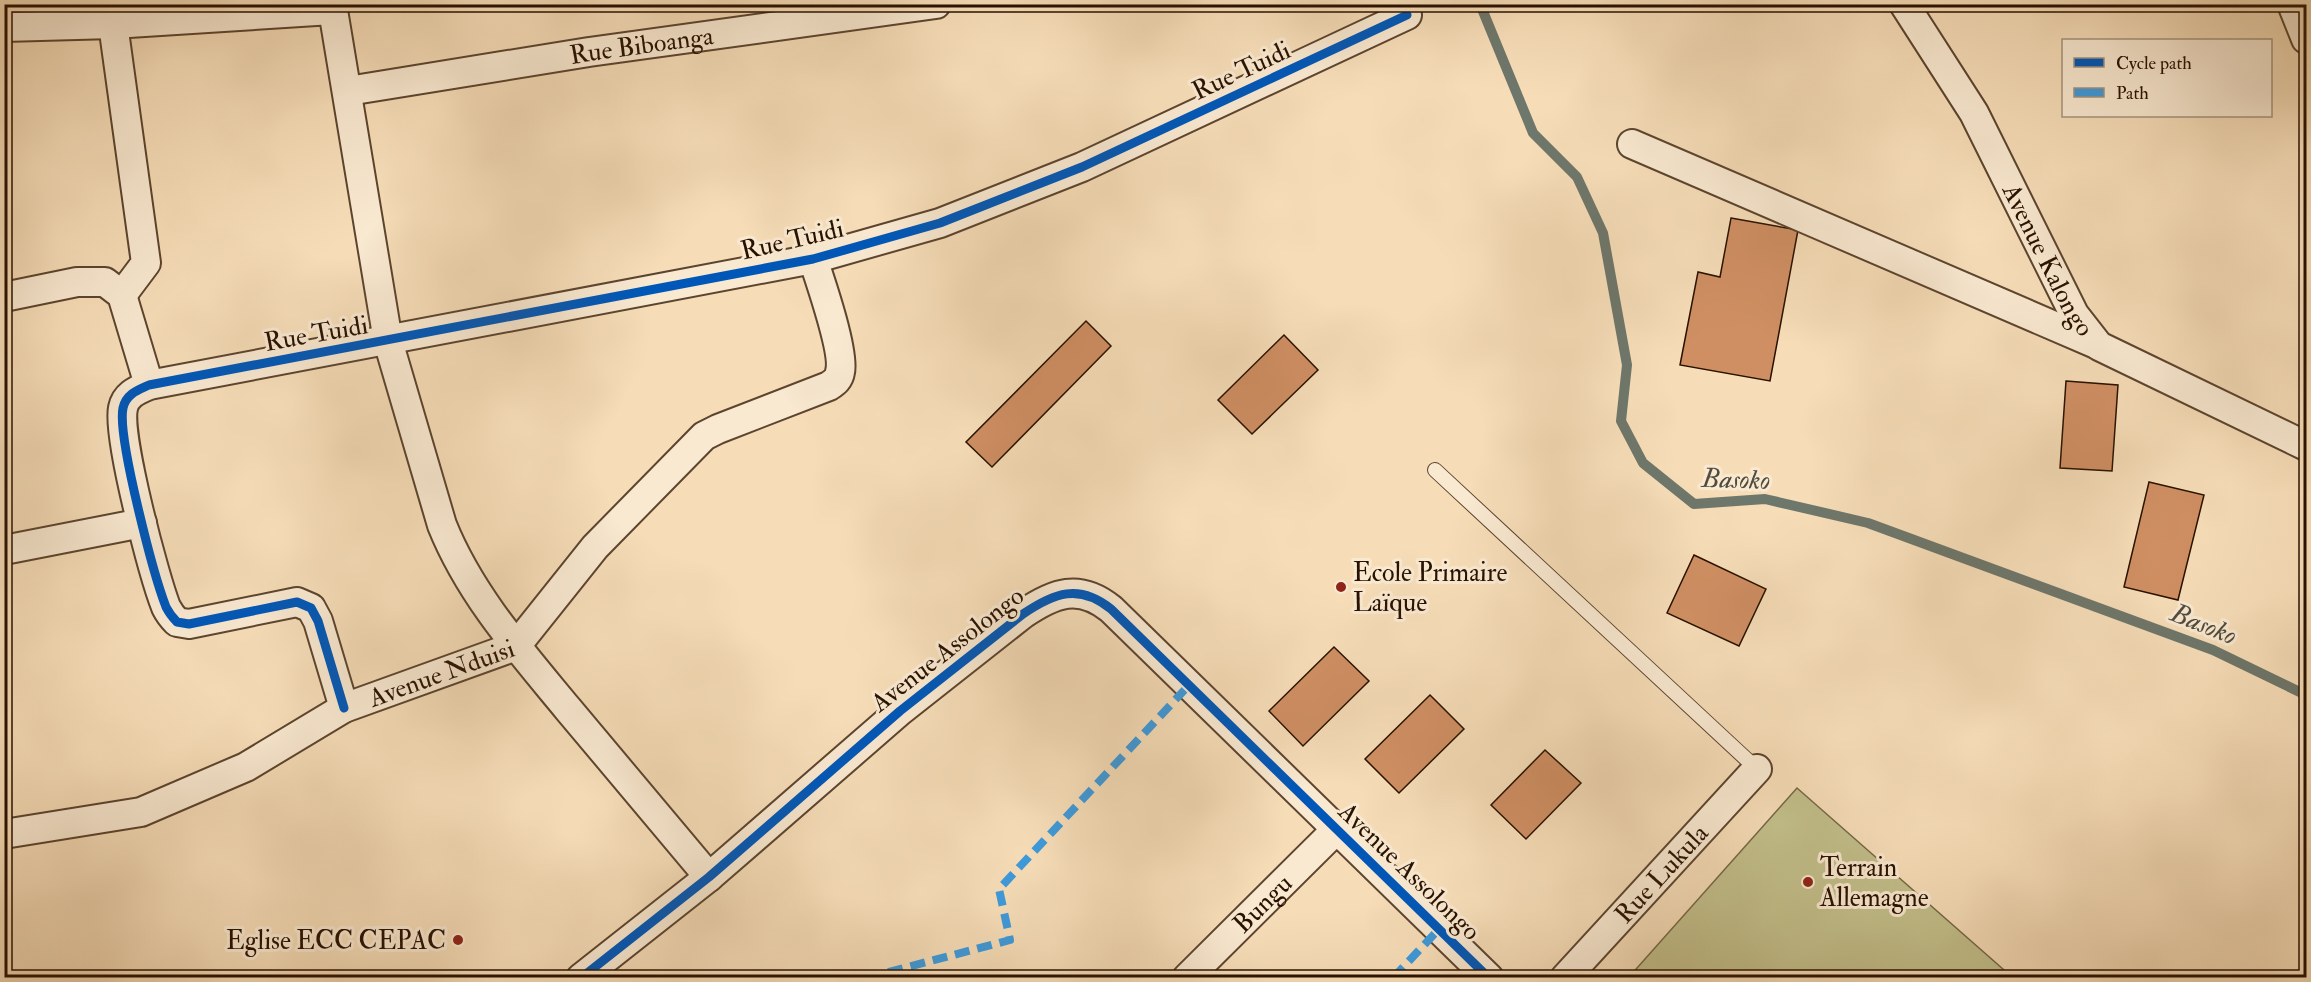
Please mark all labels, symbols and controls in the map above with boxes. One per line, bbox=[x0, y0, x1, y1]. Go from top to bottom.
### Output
street label: Rue Biboanga bbox=[567, 20, 716, 72]
street label: Rue Tuidi bbox=[1187, 34, 1296, 108]
legend bbox=[2062, 39, 2272, 117]
text: Cycle path bbox=[2116, 52, 2192, 75]
text: Path bbox=[2116, 82, 2149, 105]
street label: Avenue Kalongo bbox=[1994, 178, 2100, 343]
street label: Rue Tuidi bbox=[738, 213, 847, 267]
street label: Rue Tuidi bbox=[262, 309, 371, 359]
water label: Basoko bbox=[1699, 462, 1771, 497]
place label: Ecole Primaire Laïque bbox=[1353, 557, 1507, 619]
street label: Avenue Assolongo bbox=[864, 580, 1030, 720]
marker: Ecole Primaire Laïque bbox=[1334, 580, 1348, 594]
water label: Basoko bbox=[2164, 596, 2242, 653]
street label: Avenue Nduisi bbox=[364, 633, 519, 715]
street label: Avenue Assolongo bbox=[1331, 795, 1487, 948]
street label: Rue Lukula bbox=[1608, 818, 1716, 930]
place label: Terrain Allemagne bbox=[1819, 852, 1929, 914]
street label: Bungu bbox=[1227, 868, 1299, 940]
marker: Terrain Allemagne bbox=[1801, 875, 1815, 889]
place label: Eglise ECC CEPAC bbox=[226, 925, 446, 957]
marker: Eglise ECC CEPAC bbox=[451, 933, 465, 947]

